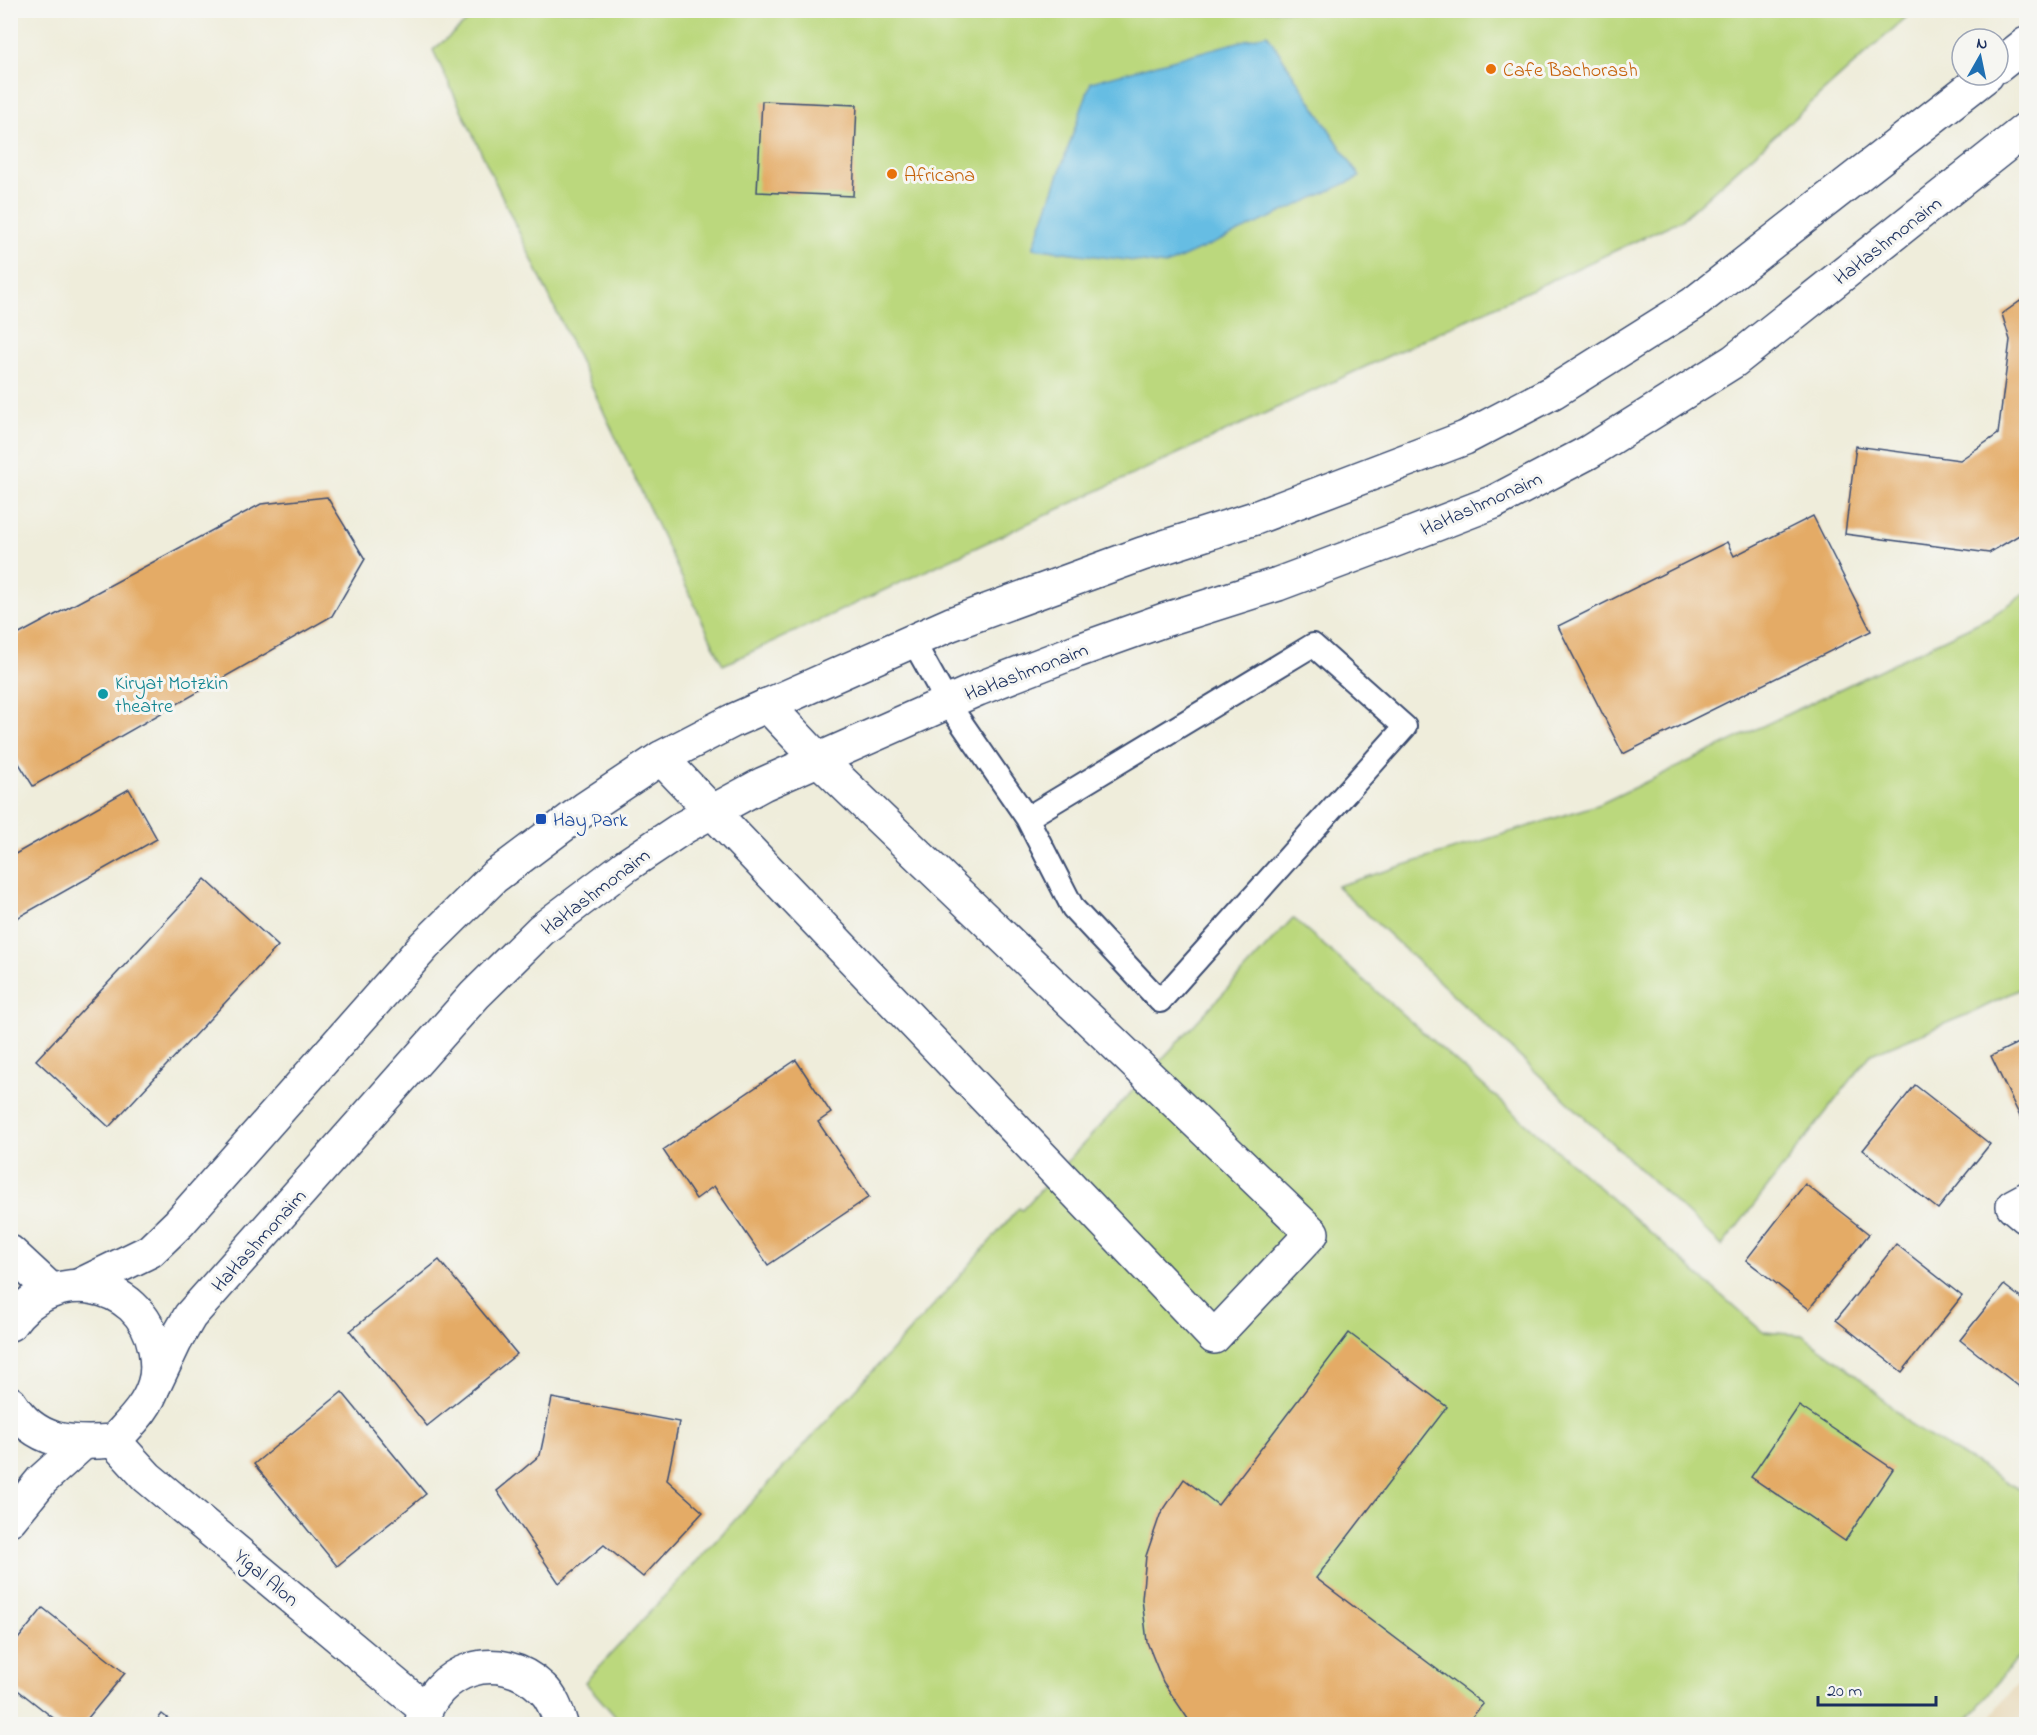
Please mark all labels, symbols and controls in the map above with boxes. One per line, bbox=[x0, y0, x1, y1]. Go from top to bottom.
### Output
north arrow bbox=[1950, 27, 2010, 87]
text: N bbox=[1975, 31, 1989, 57]
place label: Cafe Bachorash bbox=[1503, 57, 1638, 86]
marker: Cafe Bachorash bbox=[1484, 62, 1498, 76]
place label: Africana bbox=[904, 162, 975, 191]
marker: Africana bbox=[885, 167, 899, 181]
street label: HaHashmonaim bbox=[1828, 190, 1949, 293]
street label: HaHashmonaim bbox=[1417, 466, 1547, 545]
street label: HaHashmonaim bbox=[961, 636, 1093, 710]
place label: Kiryat Motzkin theatre bbox=[115, 670, 228, 722]
marker: Kiryat Motzkin theatre bbox=[96, 687, 110, 701]
place label: Hay Park bbox=[553, 807, 628, 836]
marker: Hay Park bbox=[534, 812, 548, 826]
street label: HaHashmonaim bbox=[536, 842, 657, 944]
street label: HaHashmonaim bbox=[206, 1184, 314, 1300]
street label: Yigal Alon bbox=[226, 1543, 304, 1616]
scale bar bbox=[1818, 1669, 1936, 1707]
text: 20 m bbox=[1827, 1679, 1862, 1705]

